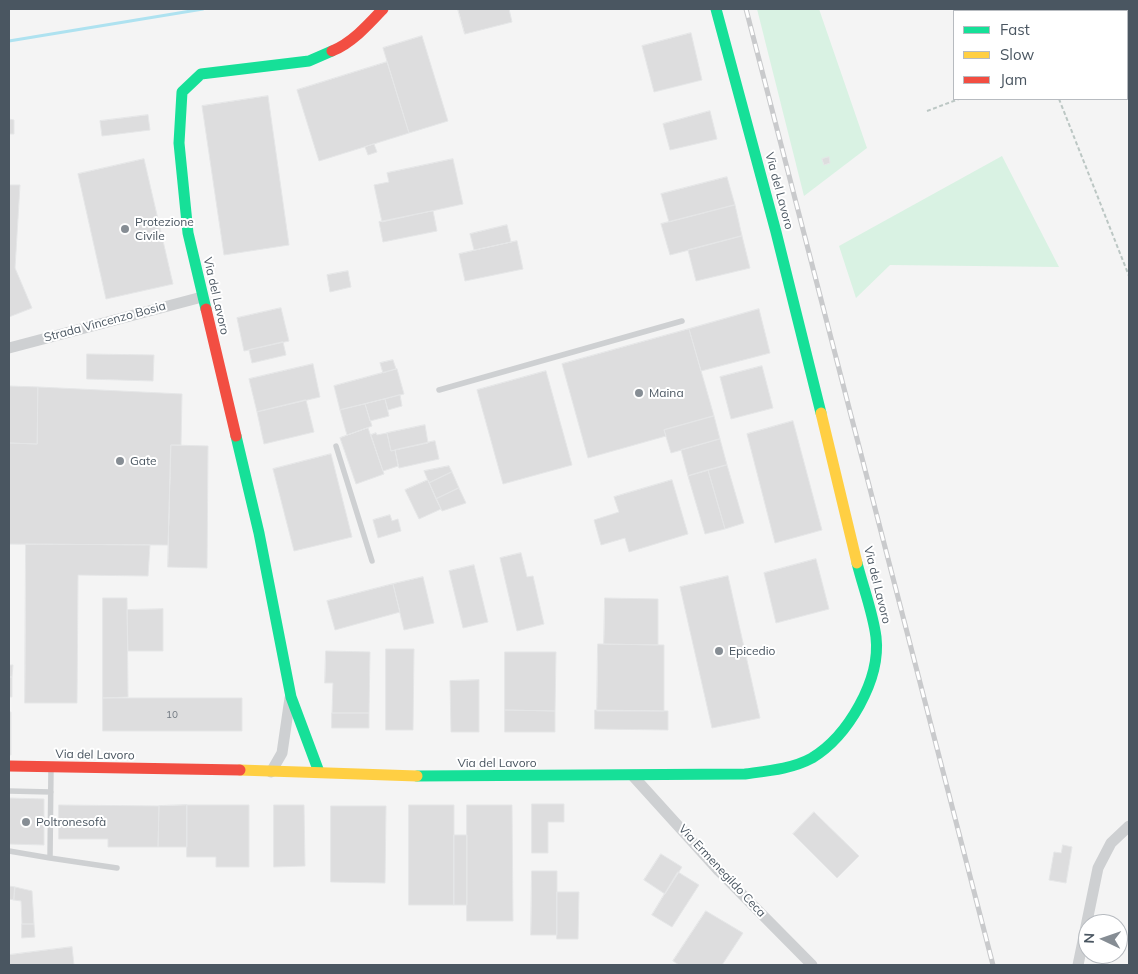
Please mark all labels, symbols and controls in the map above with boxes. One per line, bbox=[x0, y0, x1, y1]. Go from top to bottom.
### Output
legend bbox=[953, 10, 1128, 100]
text: Fast bbox=[1000, 20, 1030, 39]
text: Slow bbox=[1000, 45, 1034, 64]
text: Jam bbox=[1000, 70, 1027, 89]
street label: Via del Lavoro bbox=[762, 151, 796, 231]
place label: Protezione Civile bbox=[135, 215, 194, 243]
marker: Protezione Civile bbox=[119, 223, 131, 235]
street label: Via del Lavoro bbox=[200, 256, 232, 336]
street label: Strada Vincenzo Bosia bbox=[43, 299, 167, 345]
place label: Maina bbox=[649, 386, 684, 400]
marker: Maina bbox=[633, 387, 645, 399]
place label: Gate bbox=[130, 454, 157, 468]
marker: Gate bbox=[114, 455, 126, 467]
street label: Via del Lavoro bbox=[860, 545, 894, 625]
place label: Epicedio bbox=[729, 644, 775, 658]
marker: Epicedio bbox=[713, 645, 725, 657]
house number: 10 bbox=[166, 709, 178, 721]
street label: Via del Lavoro bbox=[55, 747, 135, 763]
street label: Via del Lavoro bbox=[457, 756, 537, 770]
place label: Poltronesofà bbox=[36, 815, 106, 829]
marker: Poltronesofà bbox=[20, 816, 32, 828]
street label: Via Ermenegildo Ceca bbox=[675, 822, 769, 920]
north arrow bbox=[1078, 914, 1128, 964]
text: N bbox=[1080, 933, 1098, 944]

